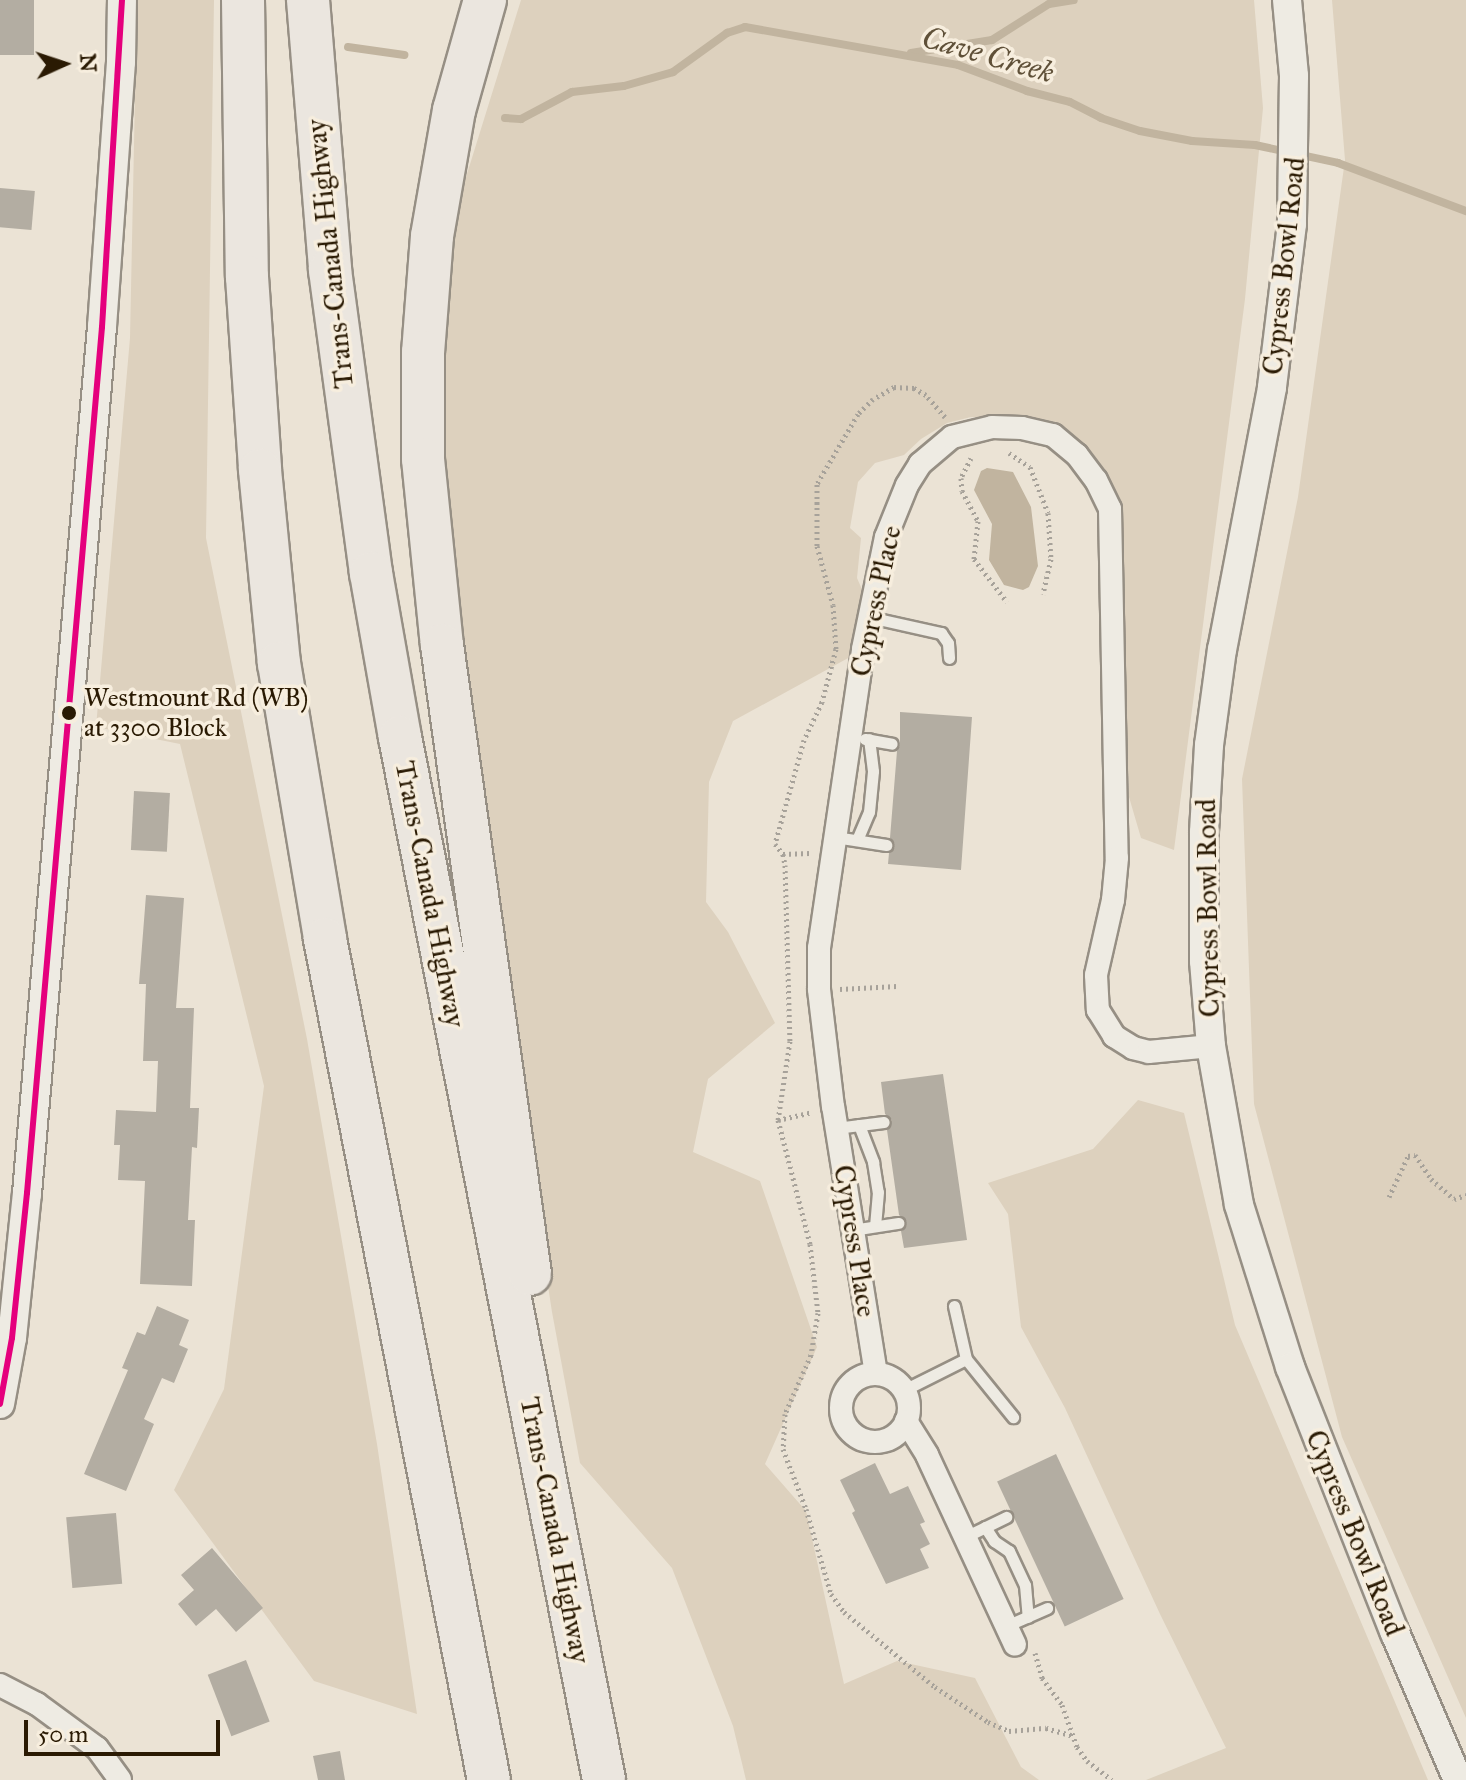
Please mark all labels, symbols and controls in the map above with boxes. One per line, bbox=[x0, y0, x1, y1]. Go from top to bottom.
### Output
water label: Cave Creek bbox=[918, 19, 1058, 91]
north arrow bbox=[24, 24, 104, 104]
text: N bbox=[74, 53, 102, 73]
street label: Trans-Canada Highway bbox=[299, 118, 361, 390]
street label: Cypress Bowl Road bbox=[1256, 155, 1312, 377]
street label: Cypress Place bbox=[844, 522, 908, 680]
place label: Westmount Rd (WB) at 3300 Block bbox=[84, 682, 308, 744]
marker: Westmount Rd (WB) at 3300 Block bbox=[61, 705, 77, 721]
street label: Trans-Canada Highway bbox=[388, 758, 472, 1030]
street label: Cypress Bowl Road bbox=[1189, 798, 1227, 1018]
street label: Cypress Place bbox=[826, 1163, 884, 1319]
street label: Trans-Canada Highway bbox=[513, 1394, 597, 1666]
street label: Cypress Bowl Road bbox=[1298, 1425, 1412, 1641]
scale bar bbox=[28, 1704, 224, 1754]
text: 50 m bbox=[38, 1719, 88, 1749]

